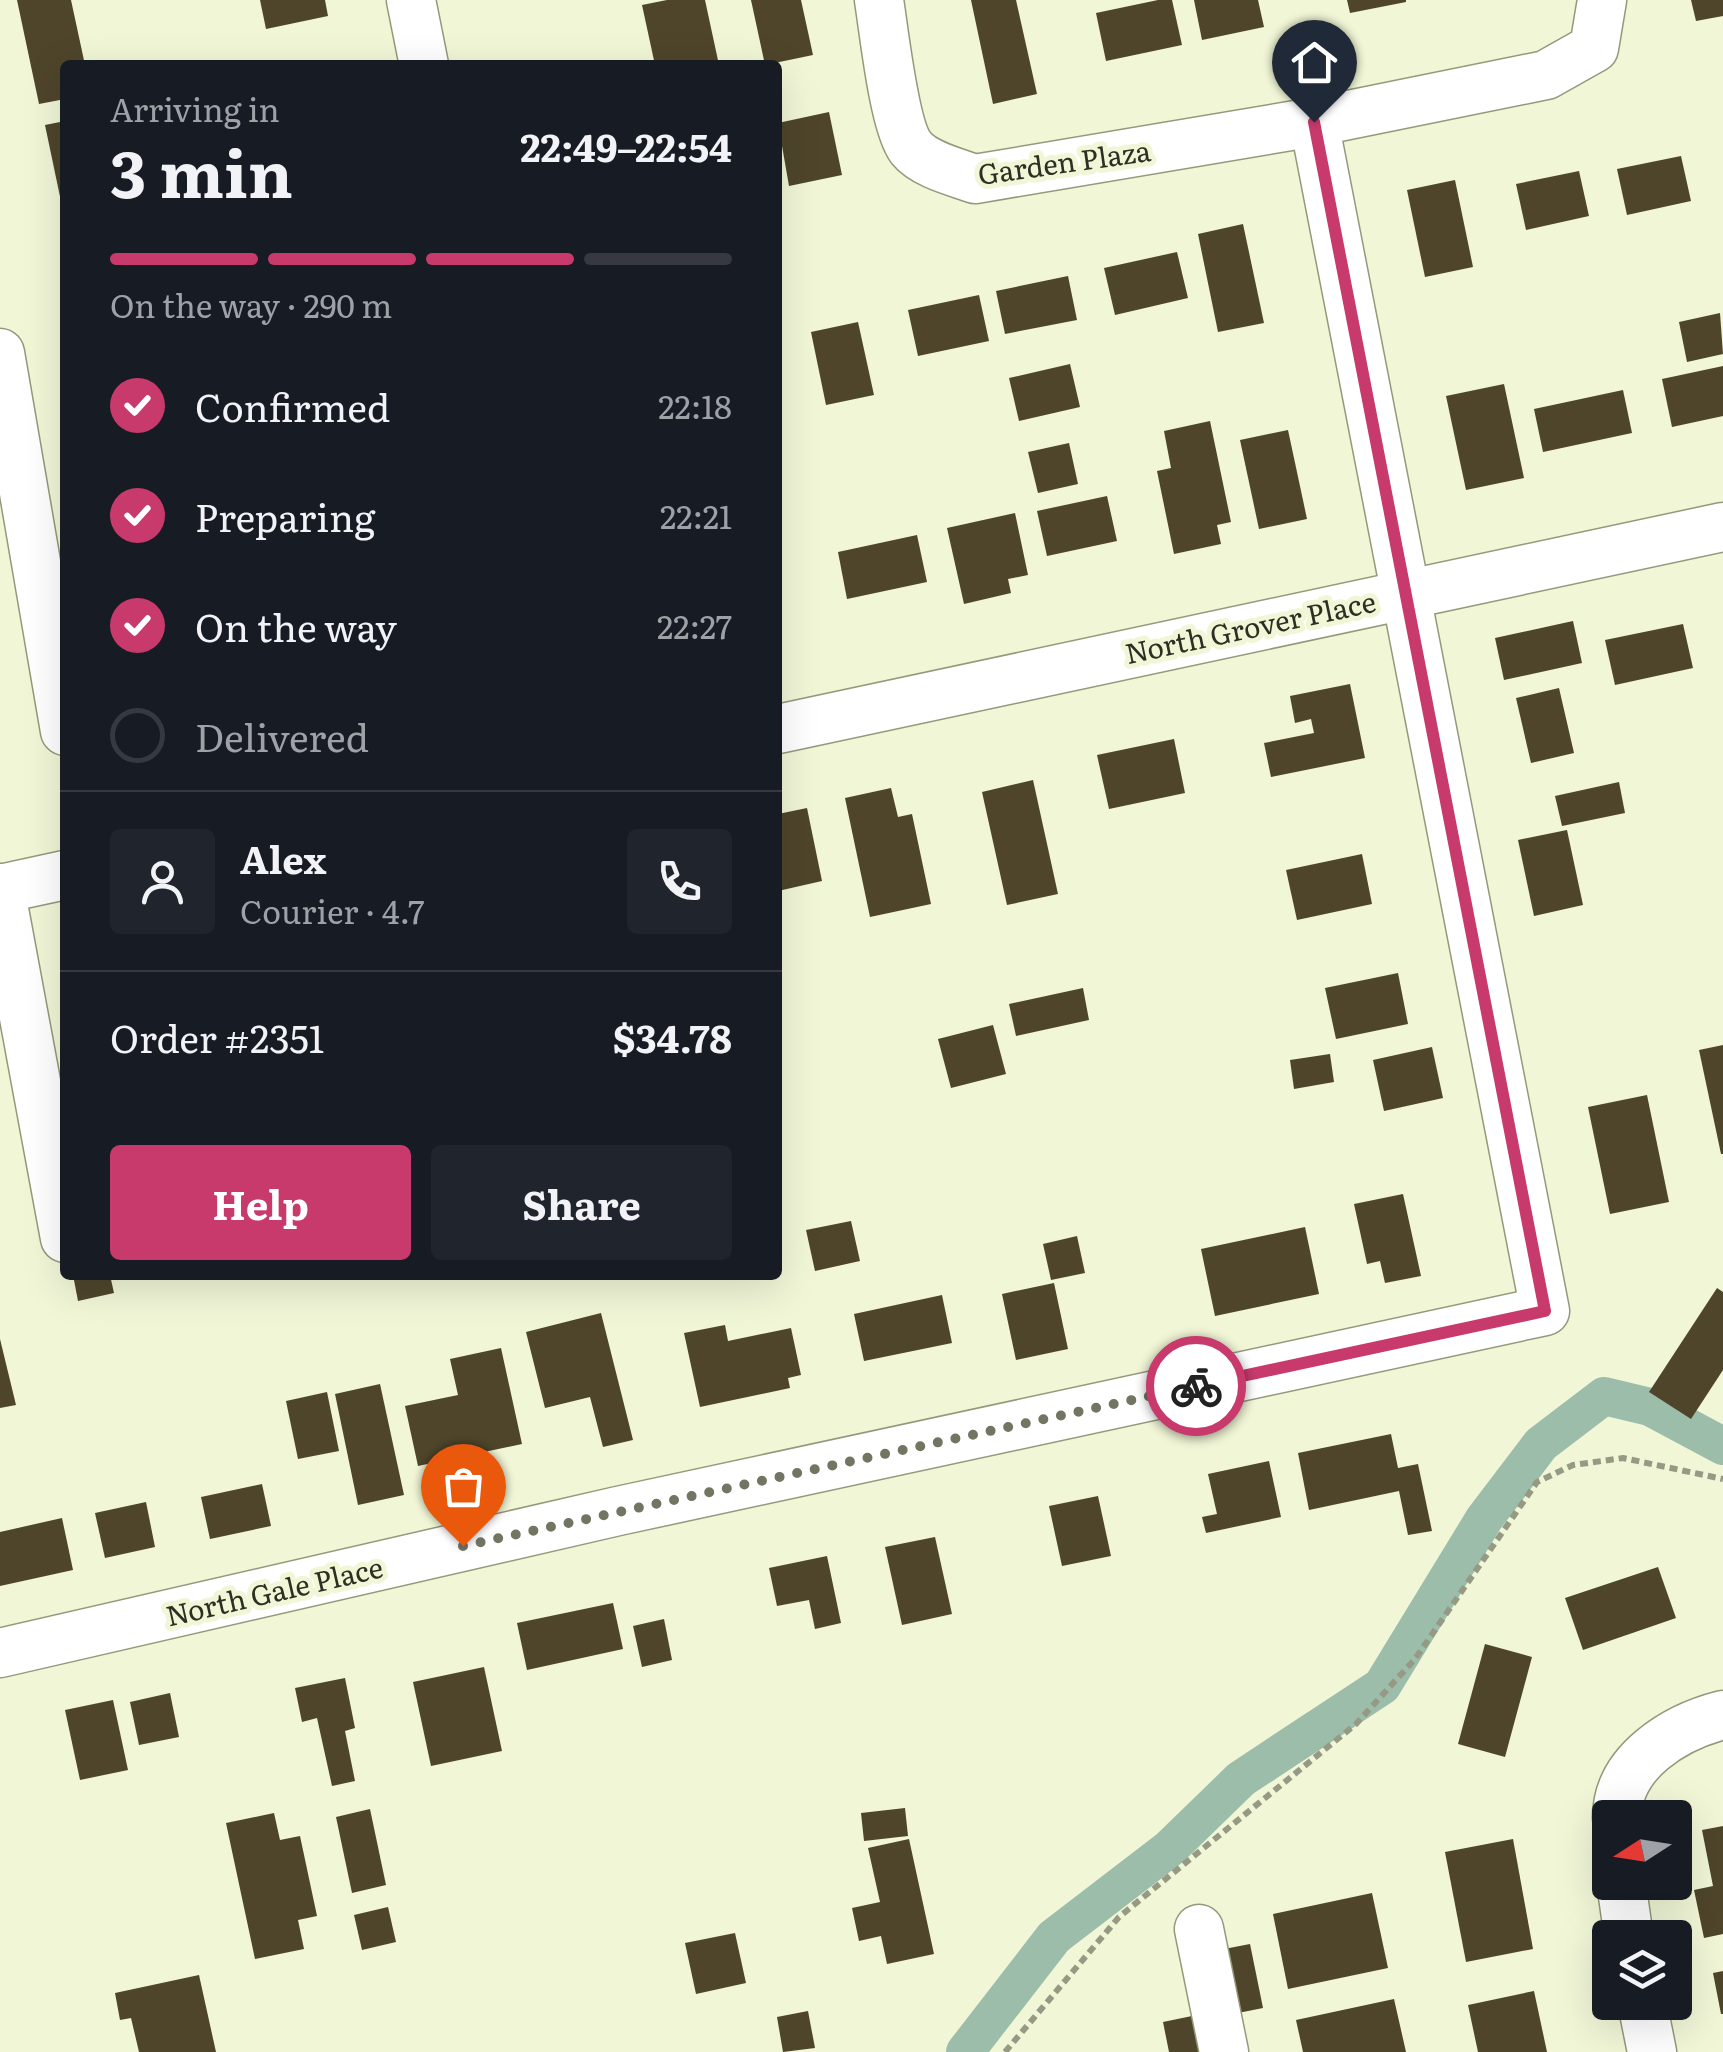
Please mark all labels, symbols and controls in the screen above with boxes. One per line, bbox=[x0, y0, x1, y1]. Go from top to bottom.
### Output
pin bbox=[1272, 20, 1357, 123]
icon: home bbox=[1287, 35, 1342, 90]
text: Arriving in bbox=[110, 84, 280, 132]
text: 22:49–22:54 bbox=[520, 117, 732, 174]
text: 3 min bbox=[110, 121, 293, 218]
street label: Garden Plaza bbox=[975, 128, 1153, 194]
text: On the way · 290 m bbox=[110, 280, 392, 328]
text: Confirmed bbox=[195, 377, 390, 434]
icon: check bbox=[110, 378, 165, 433]
text: 22:18 bbox=[658, 381, 732, 429]
text: Preparing bbox=[195, 487, 375, 544]
icon: check bbox=[110, 488, 165, 543]
text: 22:21 bbox=[660, 491, 732, 539]
street label: North Grover Place bbox=[1121, 579, 1379, 673]
text: On the way bbox=[195, 597, 397, 654]
icon: check bbox=[110, 598, 165, 653]
text: 22:27 bbox=[657, 601, 732, 649]
text: Delivered bbox=[195, 707, 369, 764]
button: person bbox=[110, 829, 215, 934]
text: Alex bbox=[240, 829, 326, 886]
button: phone bbox=[627, 829, 732, 934]
text: Courier · 4.7 bbox=[240, 886, 425, 934]
text: Order #2351 bbox=[110, 1008, 324, 1065]
text: $34.78 bbox=[613, 1008, 732, 1065]
button: Help bbox=[110, 1145, 411, 1260]
button: Share bbox=[431, 1145, 732, 1260]
courier bbox=[1146, 1336, 1246, 1436]
icon: bike bbox=[1169, 1359, 1224, 1414]
pin bbox=[421, 1444, 506, 1547]
icon: bag bbox=[436, 1459, 491, 1514]
street label: North Gale Place bbox=[161, 1545, 387, 1635]
north arrow bbox=[1592, 1800, 1692, 1900]
map controls bbox=[1592, 1800, 1692, 2020]
button: layers bbox=[1592, 1920, 1692, 2020]

